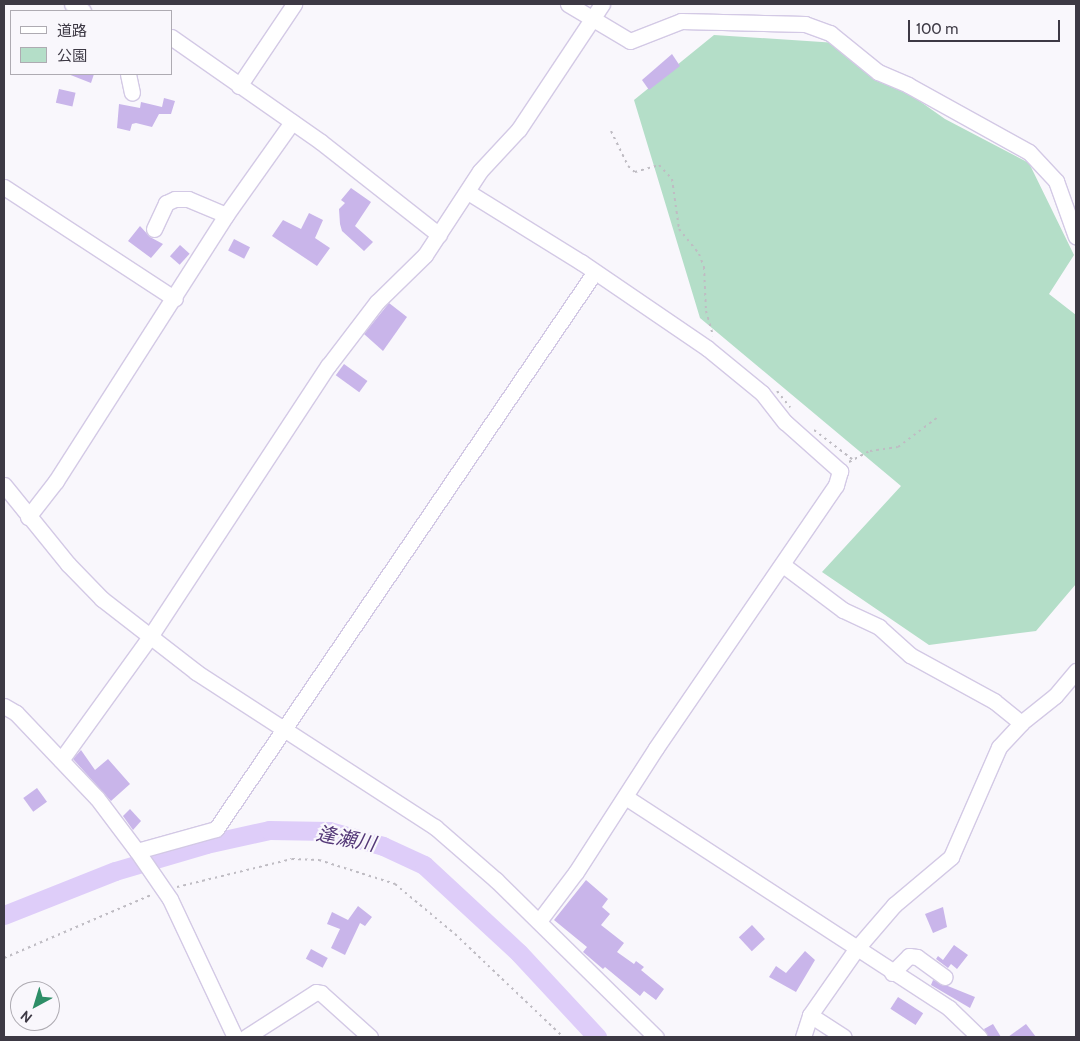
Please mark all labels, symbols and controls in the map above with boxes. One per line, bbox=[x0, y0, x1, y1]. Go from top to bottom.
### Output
legend bbox=[10, 10, 172, 75]
scale bar bbox=[910, 10, 1062, 42]
text: 100 m bbox=[916, 20, 958, 38]
text: 道路 bbox=[57, 22, 87, 40]
text: 公園 bbox=[57, 47, 87, 65]
water label: 逢瀬川 bbox=[314, 821, 378, 857]
north arrow bbox=[10, 981, 60, 1031]
text: N bbox=[17, 1007, 36, 1027]

